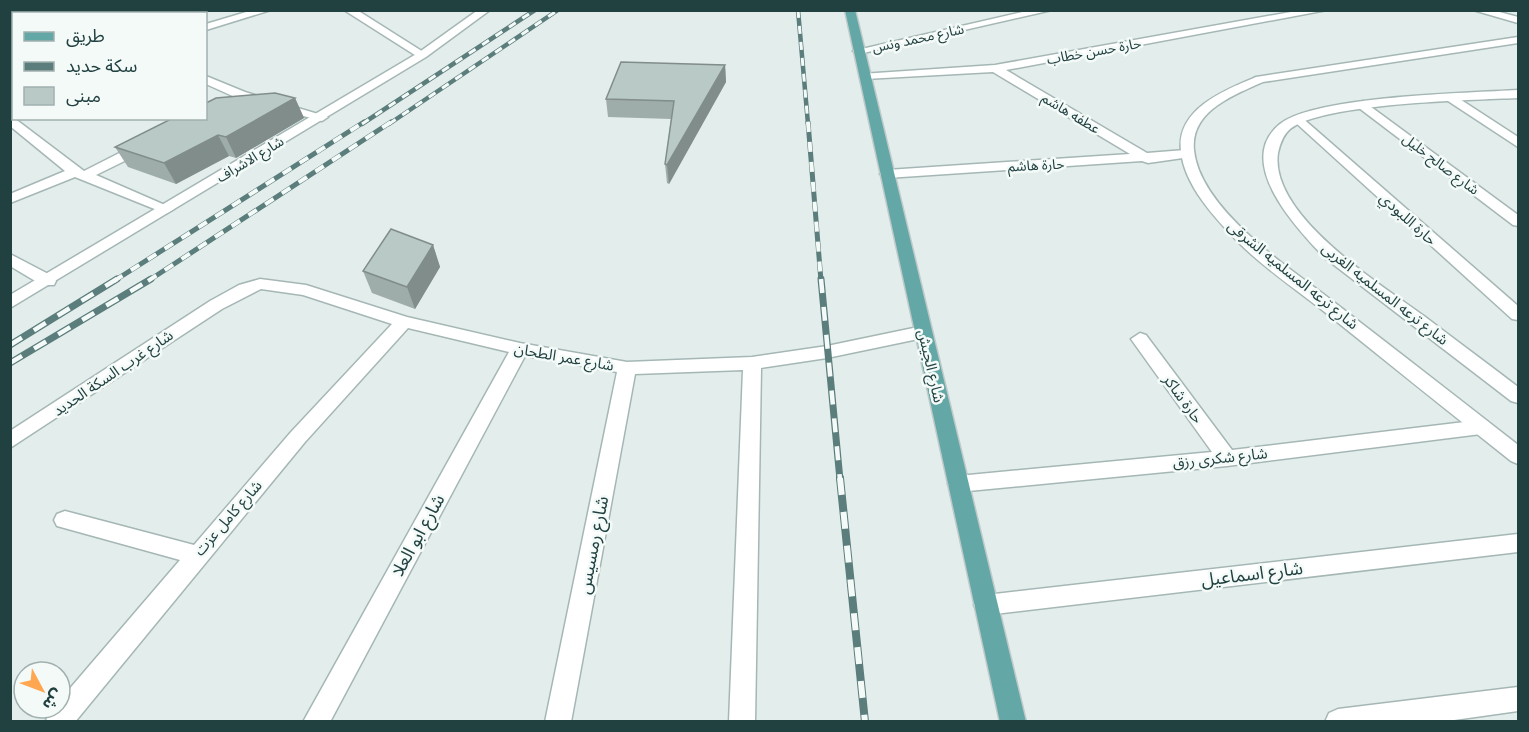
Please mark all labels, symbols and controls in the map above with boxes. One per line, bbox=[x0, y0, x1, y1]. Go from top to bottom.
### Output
legend bbox=[12, 12, 207, 120]
street label: شارع محمد ونس bbox=[871, 20, 966, 58]
text: طريق bbox=[66, 25, 105, 47]
street label: حارة حسن خطاب bbox=[1045, 35, 1143, 68]
text: سكة حديد bbox=[66, 55, 137, 77]
text: مبنى bbox=[66, 85, 101, 107]
street label: عطفه هاشم bbox=[1037, 89, 1103, 139]
street label: شارع صالح خليل bbox=[1398, 130, 1482, 200]
street label: شارع الاشراف bbox=[214, 133, 288, 188]
street label: حارة هاشم bbox=[1007, 156, 1065, 177]
street label: حارة اللبودي bbox=[1374, 189, 1440, 251]
street label: شارع ترعه المسلميه الشرقى bbox=[1222, 217, 1362, 336]
street label: شارع ترعه المسلميه الغربى bbox=[1316, 239, 1452, 351]
street label: شارع غرب السكة الحديد bbox=[50, 326, 178, 422]
street label: شارع الجيش bbox=[911, 328, 948, 405]
street label: شارع عمر الطحان bbox=[512, 339, 615, 378]
street label: حارة شاكر bbox=[1159, 370, 1207, 427]
street label: شارع شكرى رزق bbox=[1172, 444, 1269, 475]
street label: شارع كامل عزت bbox=[190, 476, 268, 561]
street label: شارع ابو العلا bbox=[386, 490, 452, 581]
street label: شارع رمسيس bbox=[573, 494, 616, 597]
street label: شارع اسماعيل bbox=[1200, 557, 1304, 594]
north arrow bbox=[12, 660, 72, 720]
text: ش bbox=[39, 685, 67, 714]

